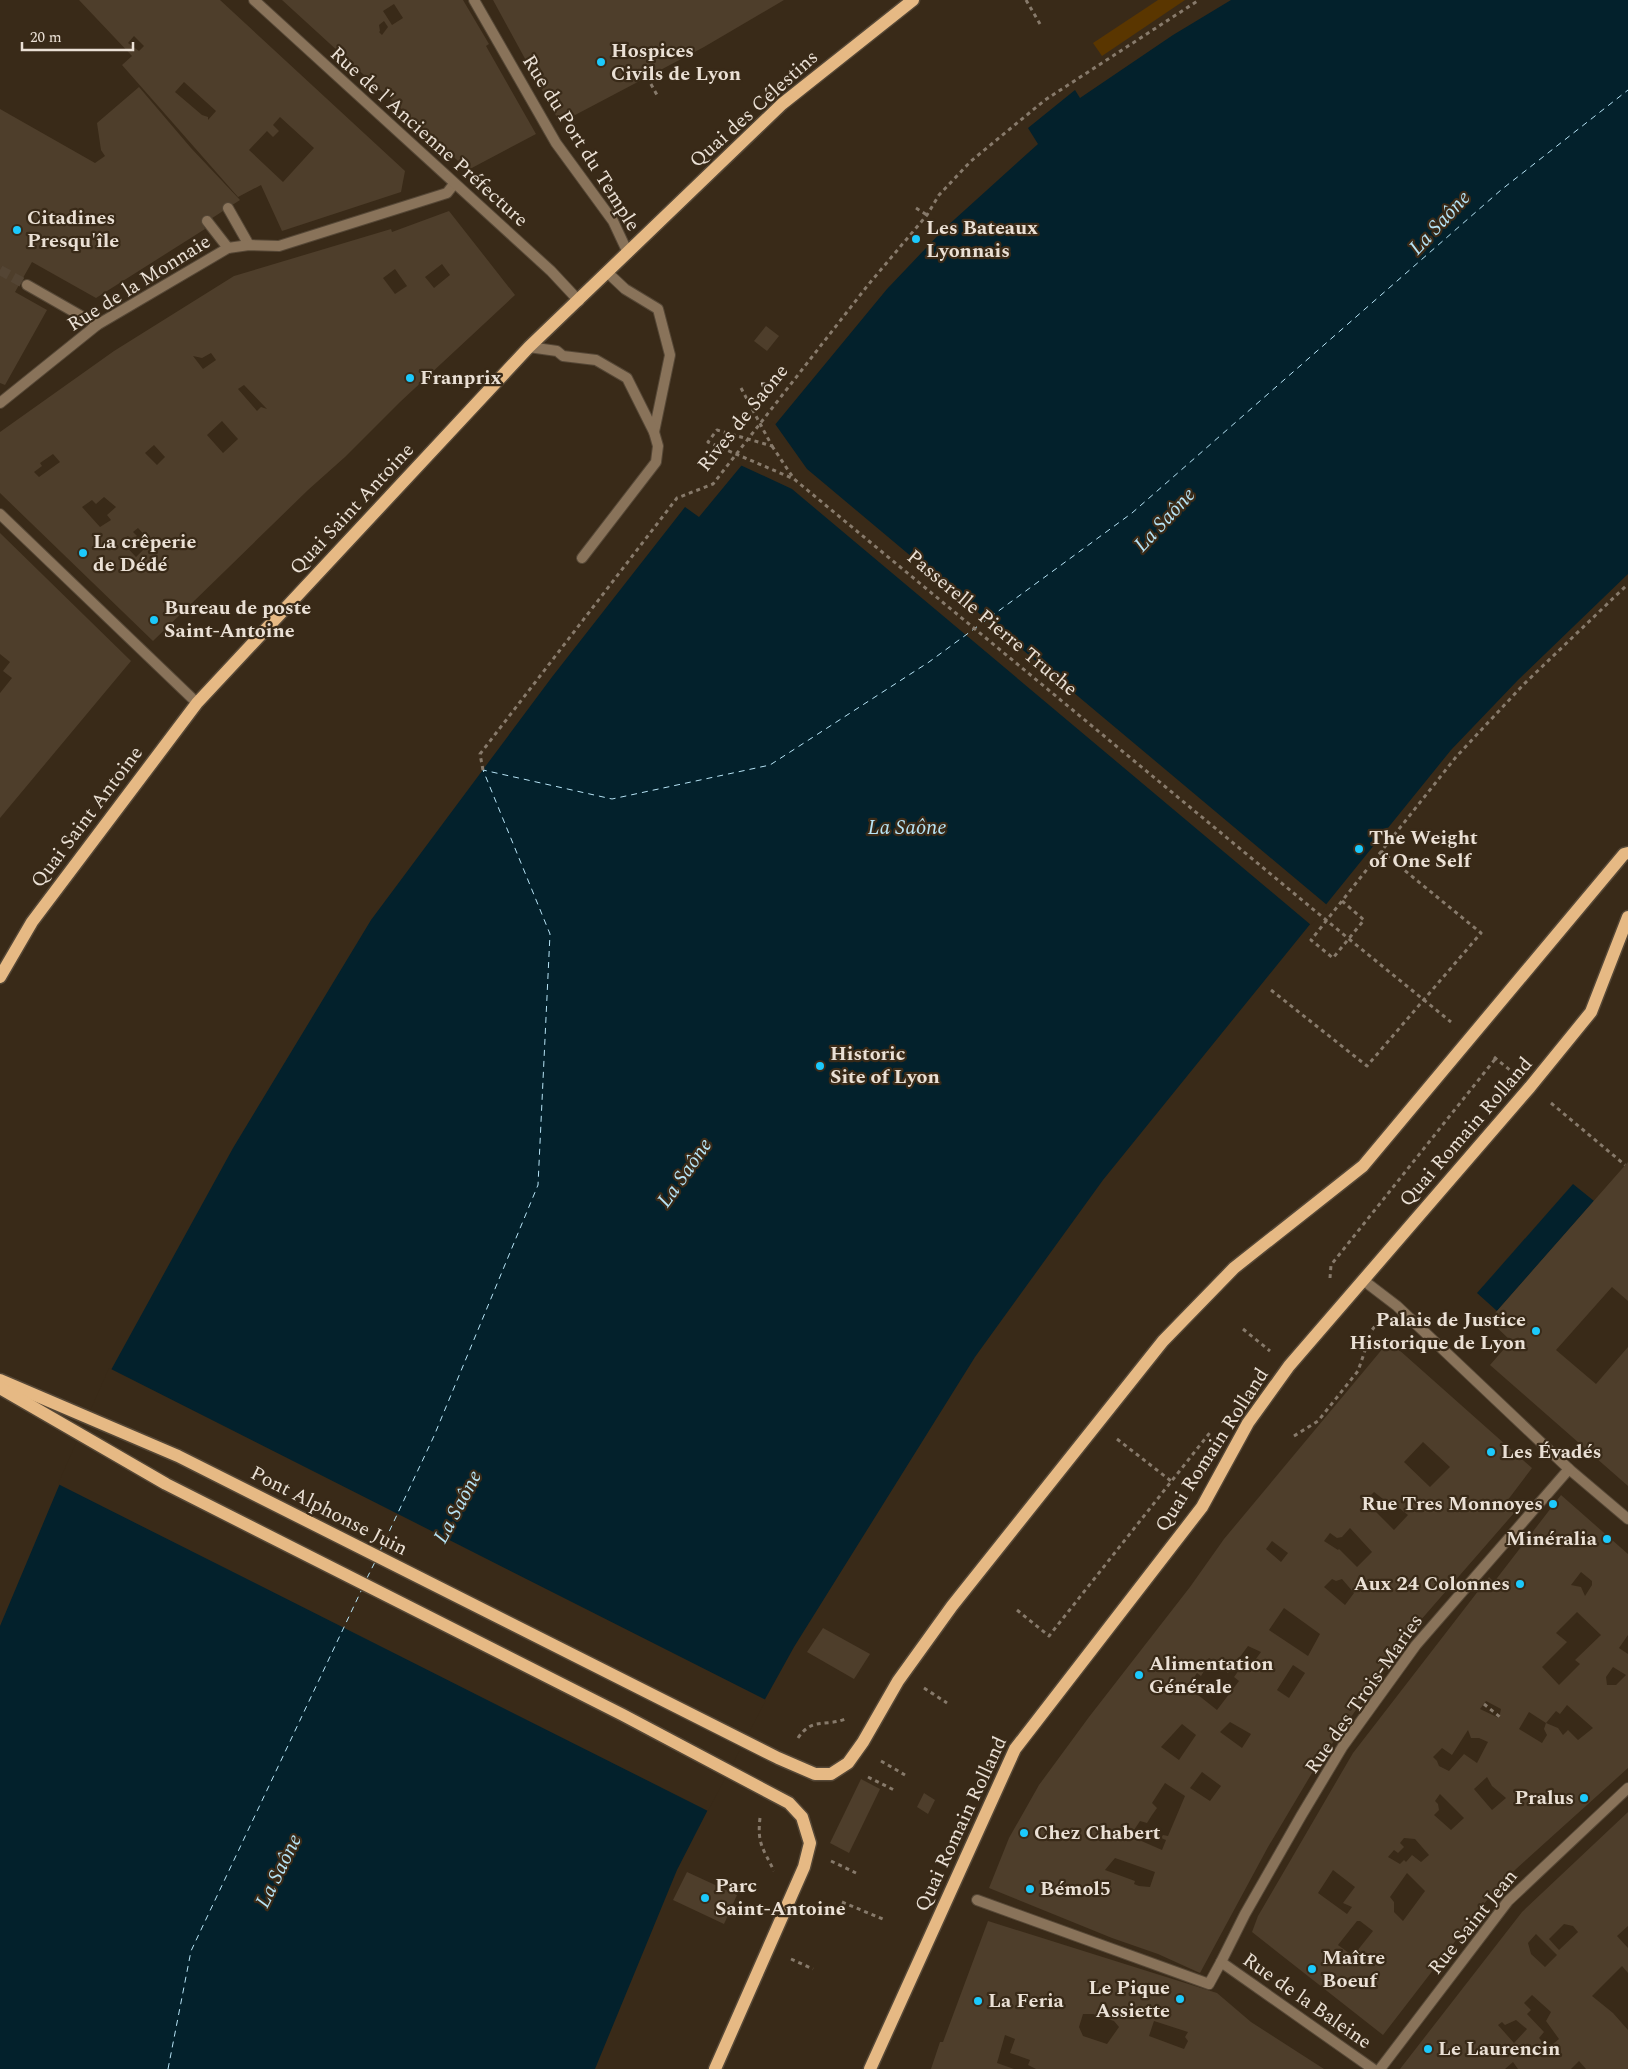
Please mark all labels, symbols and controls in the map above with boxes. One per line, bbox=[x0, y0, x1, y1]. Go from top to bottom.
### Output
scale bar bbox=[22, 20, 134, 52]
text: 20 m bbox=[30, 26, 62, 49]
place label: Hospices Civils de Lyon bbox=[611, 36, 741, 89]
street label: Rue de l'Ancienne Préfecture bbox=[323, 39, 535, 235]
street label: Quai des Célestins bbox=[683, 43, 825, 175]
street label: Rue du Port du Temple bbox=[514, 49, 648, 237]
marker: Hospices Civils de Lyon bbox=[595, 56, 607, 68]
water label: La Saône bbox=[1401, 183, 1479, 263]
place label: Citadines Presqu'île bbox=[27, 203, 119, 256]
place label: Les Bateaux Lyonnais bbox=[926, 213, 1038, 266]
marker: Citadines Presqu'île bbox=[11, 224, 23, 236]
street label: Rue de la Monnaie bbox=[61, 227, 217, 339]
marker: Les Bateaux Lyonnais bbox=[910, 233, 922, 245]
street label: Rives de Saône bbox=[690, 358, 796, 478]
place label: Franprix bbox=[420, 363, 501, 393]
marker: Franprix bbox=[404, 372, 416, 384]
street label: Quai Saint Antoine bbox=[283, 436, 421, 582]
water label: La Saône bbox=[1126, 480, 1204, 560]
place label: La crêperie de Dédé bbox=[93, 527, 197, 580]
street label: Passerelle Pierre Truche bbox=[900, 542, 1084, 704]
marker: La crêperie de Dédé bbox=[77, 547, 89, 559]
place label: Bureau de poste Saint-Antoine bbox=[164, 593, 311, 646]
marker: Bureau de poste Saint-Antoine bbox=[148, 614, 160, 626]
street label: Quai Saint Antoine bbox=[23, 740, 151, 894]
water label: La Saône bbox=[867, 812, 947, 844]
place label: The Weight of One Self bbox=[1369, 823, 1478, 876]
marker: The Weight of One Self bbox=[1353, 843, 1365, 855]
place label: Historic Site of Lyon bbox=[830, 1039, 940, 1092]
street label: Quai Romain Rolland bbox=[1392, 1050, 1540, 1214]
marker: Historic Site of Lyon bbox=[814, 1060, 826, 1072]
water label: La Saône bbox=[649, 1131, 721, 1215]
place label: Palais de Justice Historique de Lyon bbox=[1349, 1305, 1526, 1358]
marker: Palais de Justice Historique de Lyon bbox=[1530, 1325, 1542, 1337]
street label: Quai Romain Rolland bbox=[1148, 1362, 1276, 1538]
place label: Les Évadés bbox=[1501, 1437, 1601, 1467]
marker: Les Évadés bbox=[1485, 1446, 1497, 1458]
street label: Pont Alphonse Juin bbox=[245, 1458, 413, 1564]
water label: La Saône bbox=[425, 1465, 491, 1549]
place label: Rue Tres Monnoyes bbox=[1361, 1489, 1543, 1519]
marker: Rue Tres Monnoyes bbox=[1547, 1498, 1559, 1510]
place label: Minéralia bbox=[1506, 1524, 1598, 1554]
marker: Minéralia bbox=[1601, 1533, 1613, 1545]
place label: Aux 24 Colonnes bbox=[1354, 1569, 1510, 1599]
marker: Aux 24 Colonnes bbox=[1514, 1578, 1526, 1590]
street label: Rue des Trois-Maries bbox=[1297, 1608, 1431, 1780]
place label: Alimentation Générale bbox=[1149, 1649, 1274, 1702]
marker: Alimentation Générale bbox=[1133, 1669, 1145, 1681]
street label: Quai Romain Rolland bbox=[907, 1731, 1015, 1917]
place label: Pralus bbox=[1515, 1783, 1574, 1813]
marker: Pralus bbox=[1578, 1792, 1590, 1804]
place label: Chez Chabert bbox=[1034, 1818, 1161, 1848]
marker: Chez Chabert bbox=[1018, 1827, 1030, 1839]
water label: La Saône bbox=[247, 1828, 311, 1914]
street label: Rue Saint Jean bbox=[1421, 1863, 1525, 1981]
place label: Parc Saint-Antoine bbox=[715, 1871, 846, 1924]
place label: Bémol5 bbox=[1040, 1874, 1111, 1904]
marker: Bémol5 bbox=[1024, 1883, 1036, 1895]
marker: Parc Saint-Antoine bbox=[699, 1892, 711, 1904]
place label: Maître Boeuf bbox=[1322, 1943, 1385, 1996]
street label: Rue de la Baleine bbox=[1236, 1945, 1378, 2057]
marker: Maître Boeuf bbox=[1306, 1963, 1318, 1975]
place label: Le Pique Assiette bbox=[1088, 1973, 1170, 2026]
place label: La Feria bbox=[988, 1986, 1065, 2016]
marker: Le Pique Assiette bbox=[1174, 1993, 1186, 2005]
marker: La Feria bbox=[972, 1995, 984, 2007]
place label: Le Laurencin bbox=[1438, 2034, 1560, 2064]
marker: Le Laurencin bbox=[1422, 2043, 1434, 2055]

